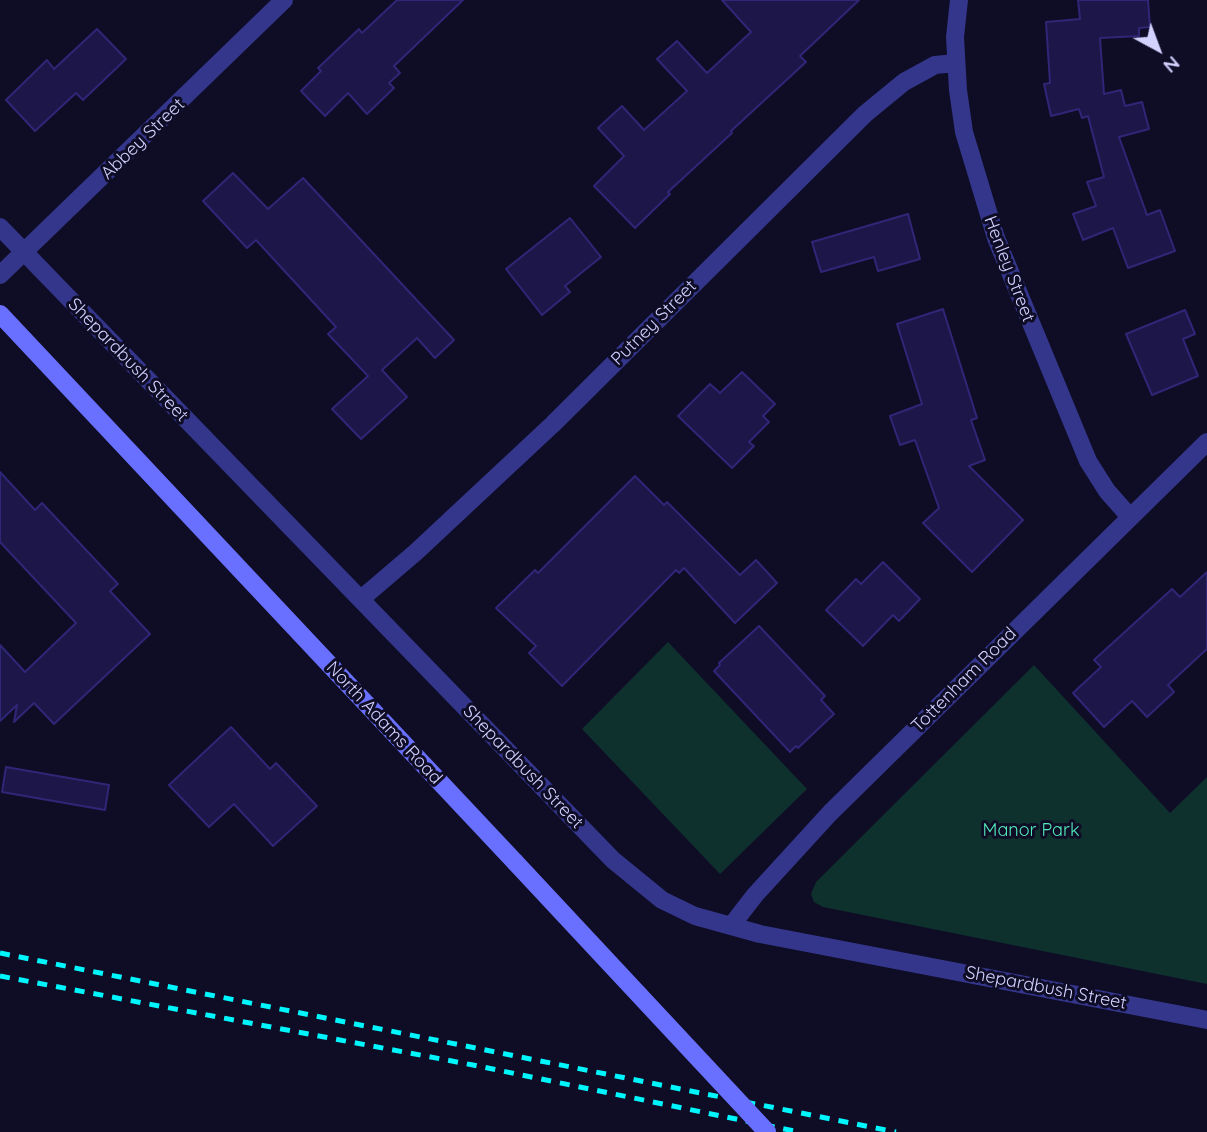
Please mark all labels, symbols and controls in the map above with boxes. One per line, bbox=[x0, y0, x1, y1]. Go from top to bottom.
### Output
north arrow bbox=[1123, 14, 1193, 84]
text: N bbox=[1159, 51, 1185, 78]
street label: Abbey Street bbox=[97, 94, 189, 184]
street label: Henley Street bbox=[979, 213, 1039, 325]
street label: Putney Street bbox=[607, 276, 701, 370]
street label: Shepardbush Street bbox=[63, 294, 193, 426]
street label: Tottenham Road bbox=[907, 623, 1021, 737]
street label: North Adams Road bbox=[322, 657, 446, 789]
street label: Shepardbush Street bbox=[458, 701, 588, 833]
park label: Manor Park bbox=[982, 820, 1080, 842]
street label: Shepardbush Street bbox=[964, 962, 1128, 1014]

